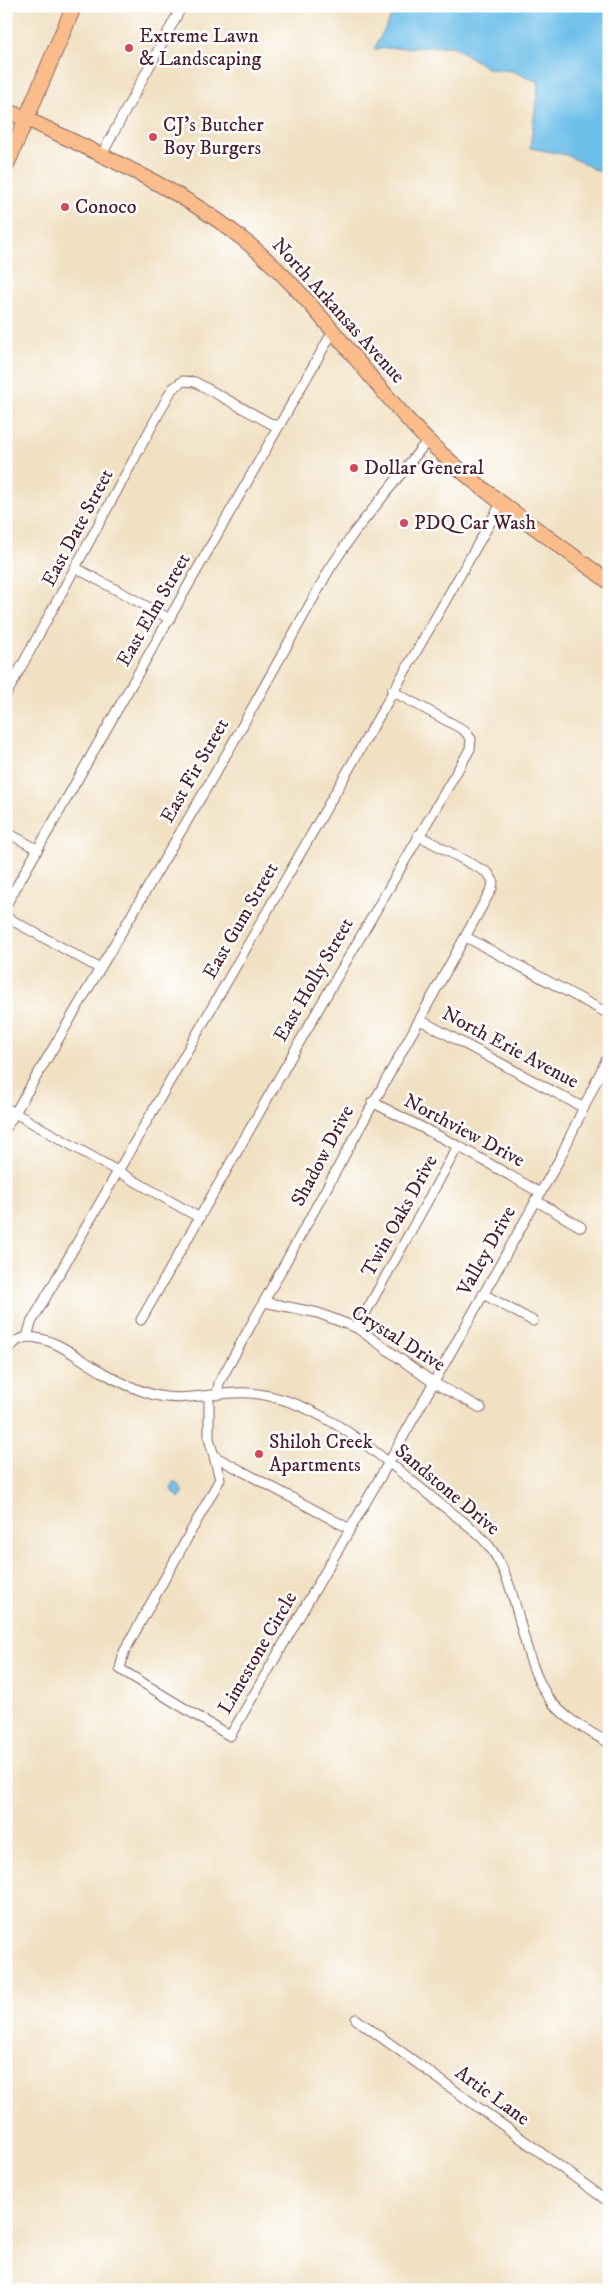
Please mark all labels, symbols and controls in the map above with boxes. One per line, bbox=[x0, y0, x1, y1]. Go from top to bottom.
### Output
place label: Extreme Lawn & Landscaping bbox=[139, 24, 261, 72]
marker: Extreme Lawn & Landscaping bbox=[123, 42, 135, 54]
place label: CJ's Butcher Boy Burgers bbox=[163, 113, 264, 161]
marker: CJ's Butcher Boy Burgers bbox=[147, 131, 159, 143]
place label: Conoco bbox=[75, 195, 136, 220]
marker: Conoco bbox=[59, 201, 71, 213]
street label: North Arkansas Avenue bbox=[266, 233, 410, 389]
place label: Dollar General bbox=[364, 456, 484, 481]
marker: Dollar General bbox=[348, 462, 360, 474]
street label: East Date Street bbox=[37, 465, 119, 591]
place label: PDQ Car Wash bbox=[414, 511, 536, 536]
marker: PDQ Car Wash bbox=[398, 517, 410, 529]
street label: East Elm Street bbox=[111, 549, 197, 671]
street label: East Fir Street bbox=[155, 714, 235, 828]
street label: East Gum Street bbox=[198, 858, 284, 984]
street label: East Holly Street bbox=[268, 914, 360, 1046]
street label: North Erie Avenue bbox=[437, 1001, 583, 1095]
street label: Northview Drive bbox=[399, 1089, 529, 1173]
street label: Shadow Drive bbox=[286, 1101, 360, 1211]
street label: Twin Oaks Drive bbox=[356, 1151, 444, 1281]
street label: Valley Drive bbox=[452, 1202, 522, 1301]
street label: Crystal Drive bbox=[346, 1300, 450, 1378]
place label: Shiloh Creek Apartments bbox=[269, 1430, 373, 1478]
street label: Sandstone Drive bbox=[389, 1439, 505, 1541]
marker: Shiloh Creek Apartments bbox=[253, 1448, 265, 1460]
street label: Limestone Circle bbox=[213, 1587, 303, 1719]
street label: Artic Lane bbox=[450, 2061, 534, 2131]

